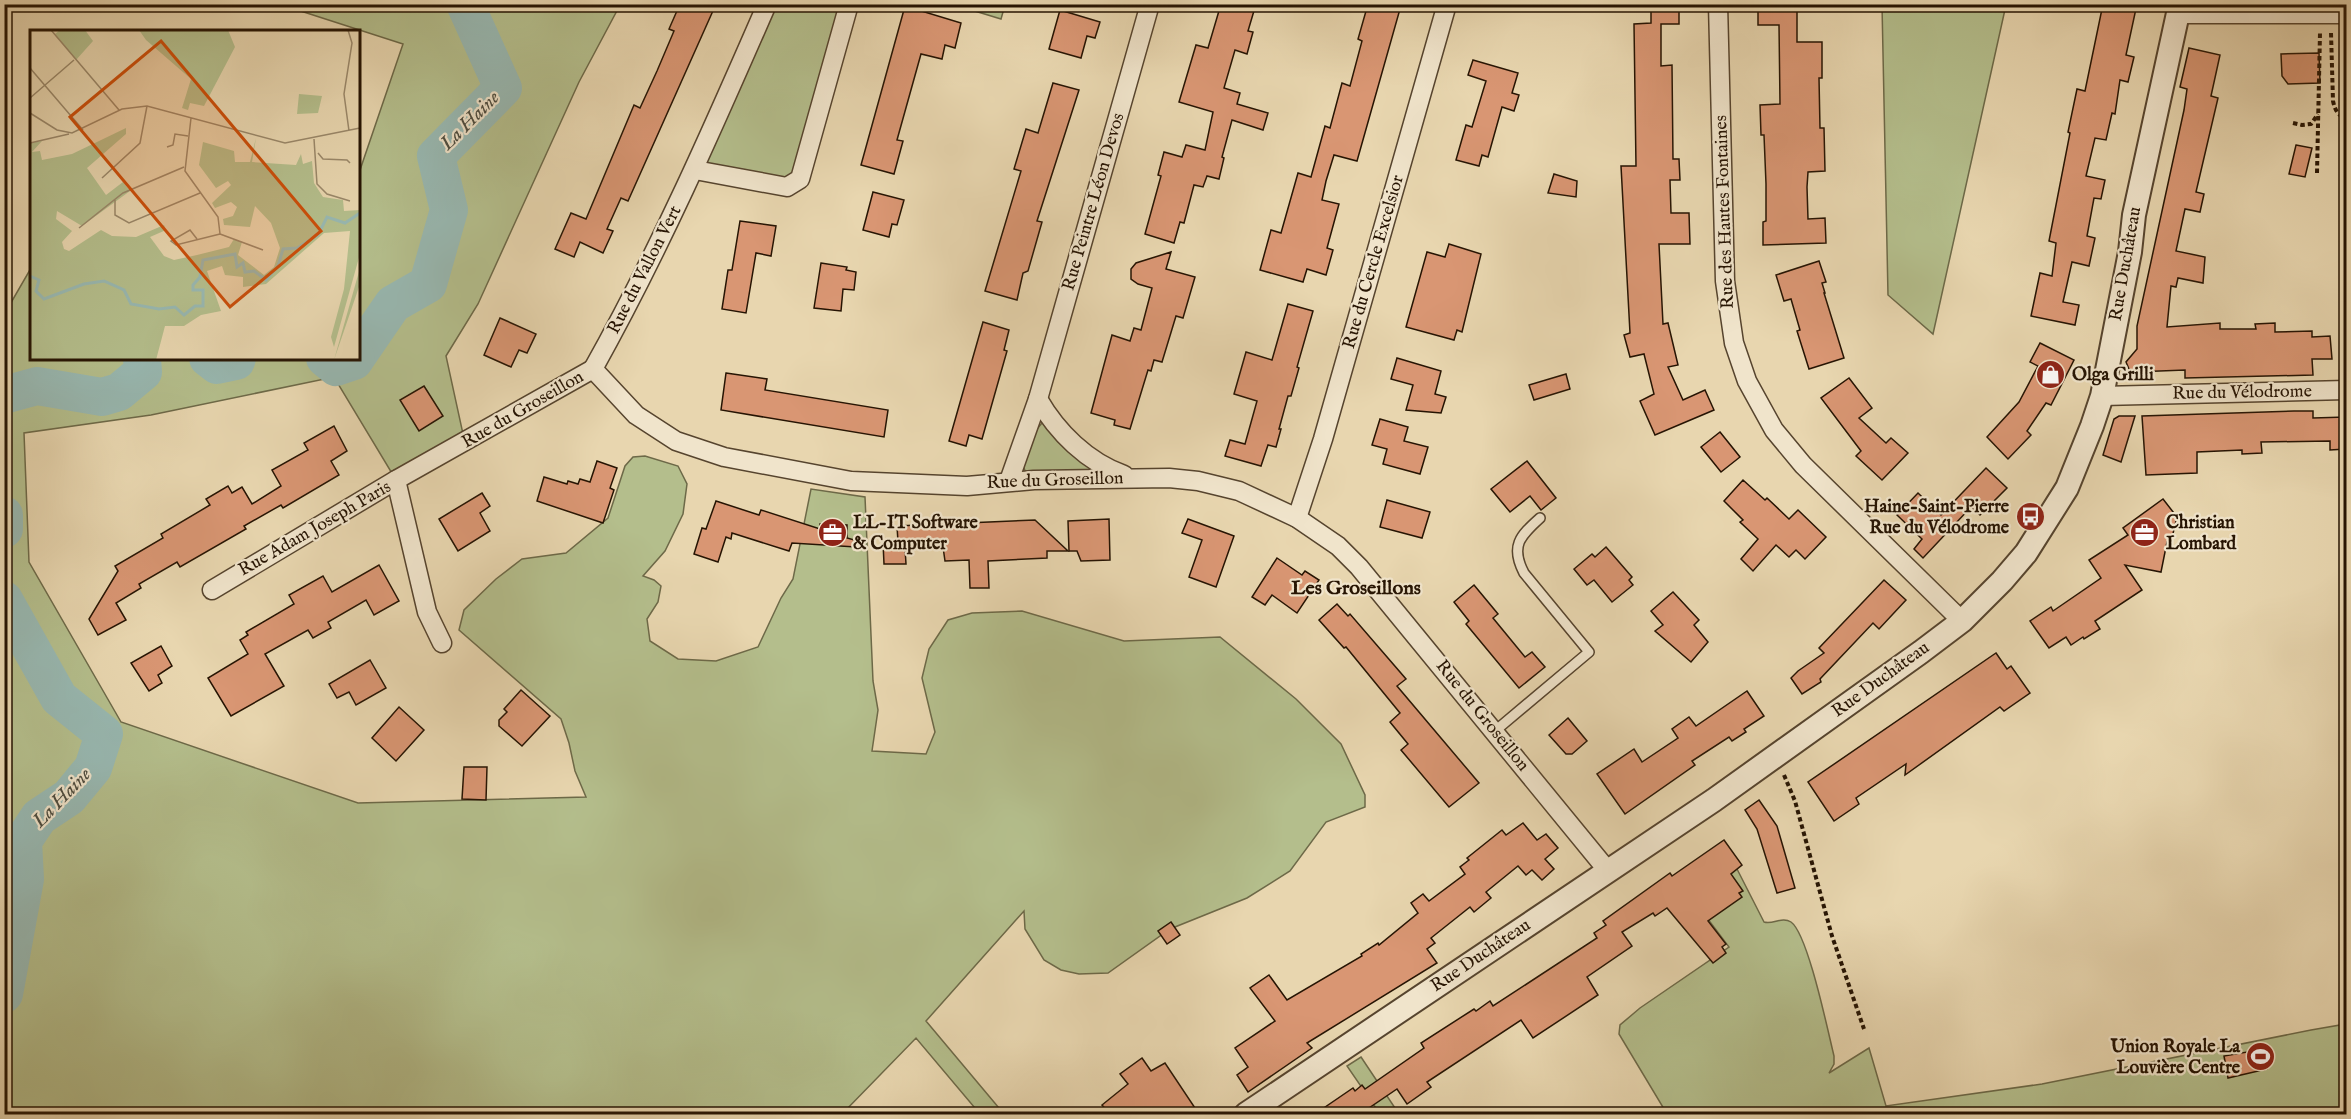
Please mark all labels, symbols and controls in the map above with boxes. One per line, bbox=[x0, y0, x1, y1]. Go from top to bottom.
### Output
inset map bbox=[30, 30, 360, 360]
water label: La Haine bbox=[434, 86, 505, 157]
street label: Rue Peintre Léon Devos bbox=[1058, 110, 1130, 294]
street label: Rue des Hautes Fontaines bbox=[1710, 115, 1740, 309]
street label: Rue du Cercle Excelsior bbox=[1338, 172, 1410, 352]
street label: Rue du Vallon Vert bbox=[603, 202, 687, 338]
street label: Rue Duchâteau bbox=[2105, 205, 2147, 323]
shop icon: Olga Grilli bbox=[2035, 359, 2067, 391]
place label: Olga Grilli bbox=[2072, 364, 2154, 387]
street label: Rue du Groseillon bbox=[458, 366, 588, 454]
street label: Rue du Vélodrome bbox=[2172, 380, 2312, 406]
street label: Rue du Groseillon bbox=[986, 467, 1124, 495]
street label: Rue Adam Joseph Paris bbox=[234, 476, 396, 582]
place label: Haine-Saint-Pierre Rue du Vélodrome bbox=[1864, 496, 2010, 540]
bus stop icon: Haine-Saint-Pierre Rue du Vélodrome bbox=[2014, 501, 2046, 533]
place label: LL-IT Software & Computer bbox=[853, 512, 979, 556]
place label: Christian Lombard bbox=[2166, 512, 2237, 556]
office icon: LL-IT Software & Computer bbox=[816, 517, 848, 549]
office icon: Christian Lombard bbox=[2129, 517, 2161, 549]
district label: Les Groseillons bbox=[1291, 576, 1421, 601]
street label: Rue Duchâteau bbox=[1827, 637, 1935, 723]
street label: Rue du Groseillon bbox=[1430, 656, 1534, 777]
water label: La Haine bbox=[27, 762, 97, 834]
street label: Rue Duchâteau bbox=[1427, 914, 1535, 998]
place label: Union Royale La Louvière Centre bbox=[2109, 1036, 2241, 1080]
sports icon: Union Royale La Louvière Centre bbox=[2245, 1041, 2277, 1073]

